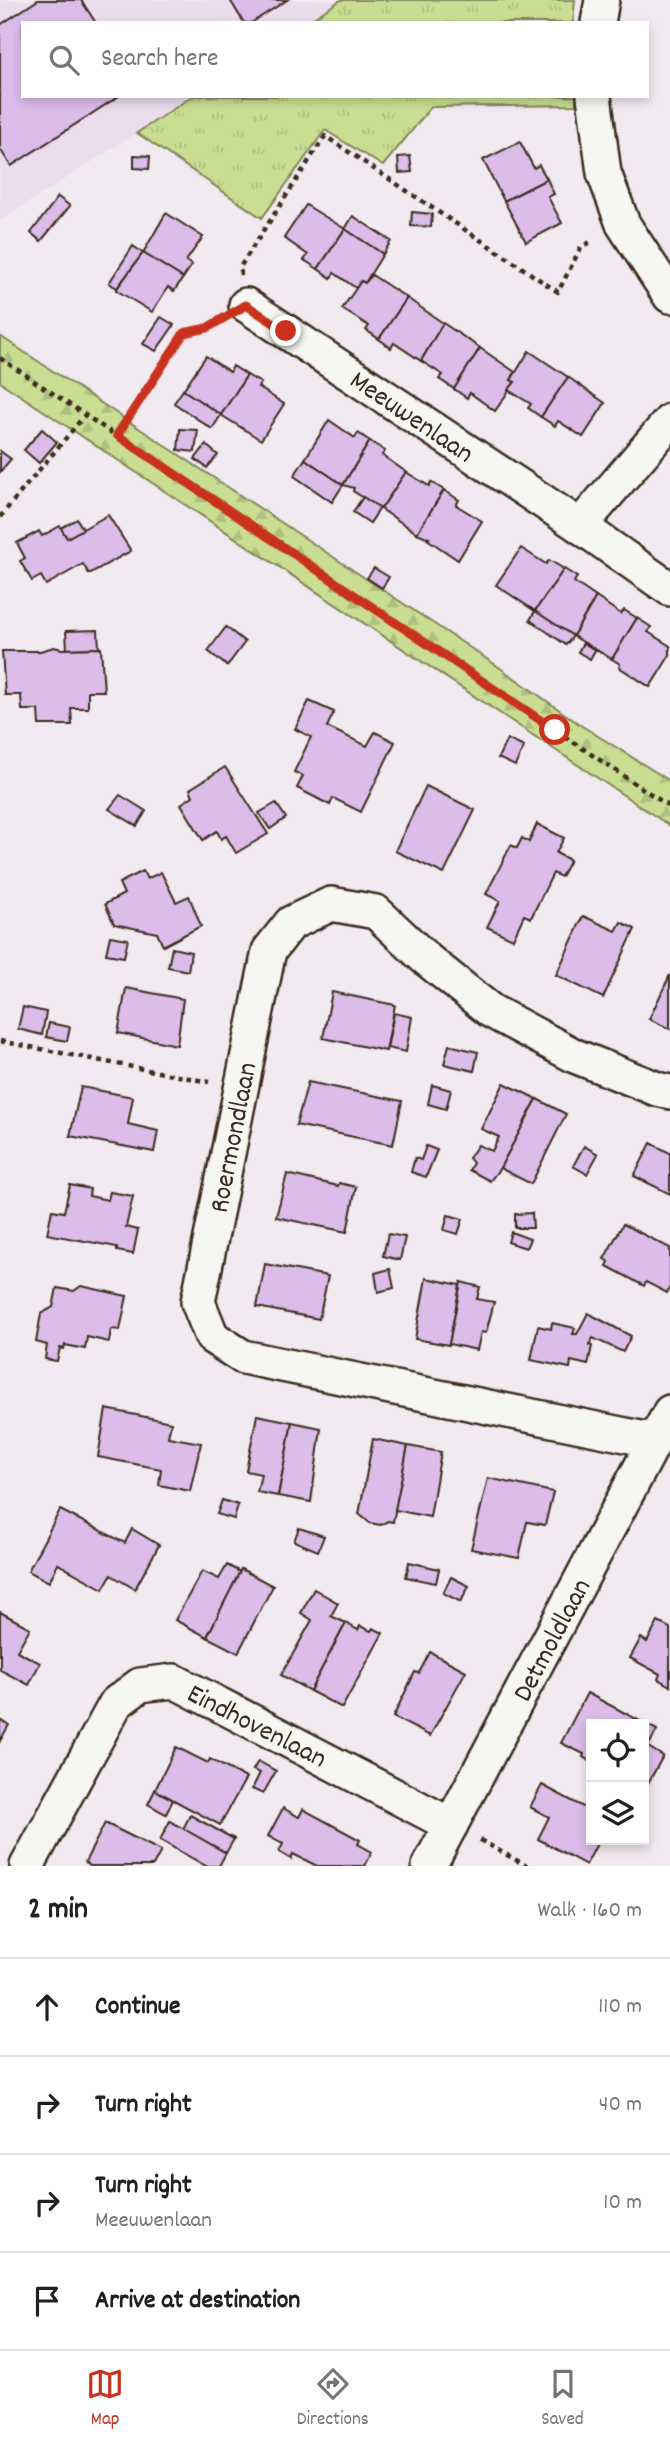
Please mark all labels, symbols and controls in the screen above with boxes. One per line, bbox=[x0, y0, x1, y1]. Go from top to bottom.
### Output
search box bbox=[21, 21, 649, 98]
icon: search bbox=[45, 41, 83, 79]
text: Search here bbox=[101, 41, 219, 78]
route end bbox=[270, 315, 301, 346]
street label: Meeuwenlaan bbox=[340, 363, 480, 476]
route start bbox=[539, 714, 570, 745]
street label: Roermondlaan bbox=[202, 1059, 270, 1217]
street label: Detmoldlaan bbox=[505, 1573, 604, 1710]
street label: Eindhovenlaan bbox=[179, 1676, 333, 1781]
map controls bbox=[586, 1719, 649, 1845]
button: locate bbox=[586, 1719, 649, 1782]
button: layers bbox=[586, 1782, 649, 1845]
text: 2 min bbox=[28, 1890, 88, 1933]
text: Walk · 160 m bbox=[537, 1895, 642, 1928]
icon: ahead bbox=[28, 1988, 66, 2026]
text: Continue bbox=[95, 1989, 180, 2026]
text: 110 m bbox=[598, 1991, 642, 2024]
icon: right bbox=[28, 2086, 66, 2124]
text: Turn right bbox=[95, 2087, 192, 2124]
text: 40 m bbox=[599, 2089, 642, 2122]
text: Turn right bbox=[95, 2168, 192, 2205]
icon: right bbox=[28, 2184, 66, 2222]
text: 10 m bbox=[603, 2187, 642, 2220]
text: Meeuwenlaan bbox=[95, 2205, 212, 2238]
icon: arrive bbox=[28, 2282, 66, 2320]
text: Arrive at destination bbox=[95, 2283, 300, 2320]
tab: Map bbox=[86, 2365, 124, 2434]
tab: Directions bbox=[297, 2365, 369, 2434]
tab: Saved bbox=[541, 2365, 584, 2434]

